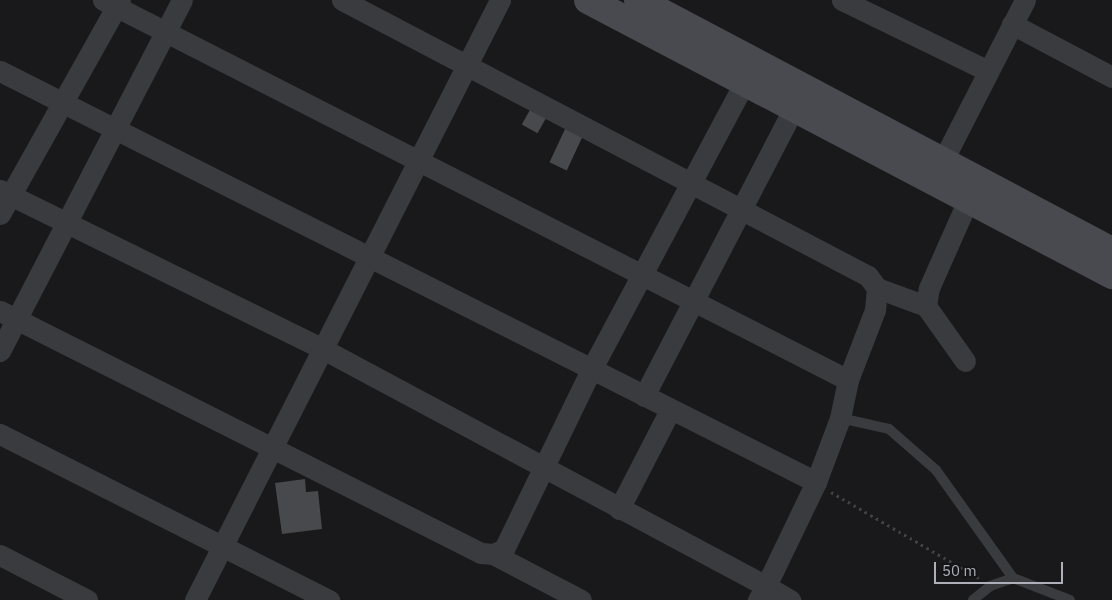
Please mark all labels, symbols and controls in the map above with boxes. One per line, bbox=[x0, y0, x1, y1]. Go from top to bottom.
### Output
scale bar bbox=[937, 552, 1066, 584]
text: 50 m bbox=[942, 561, 977, 580]

